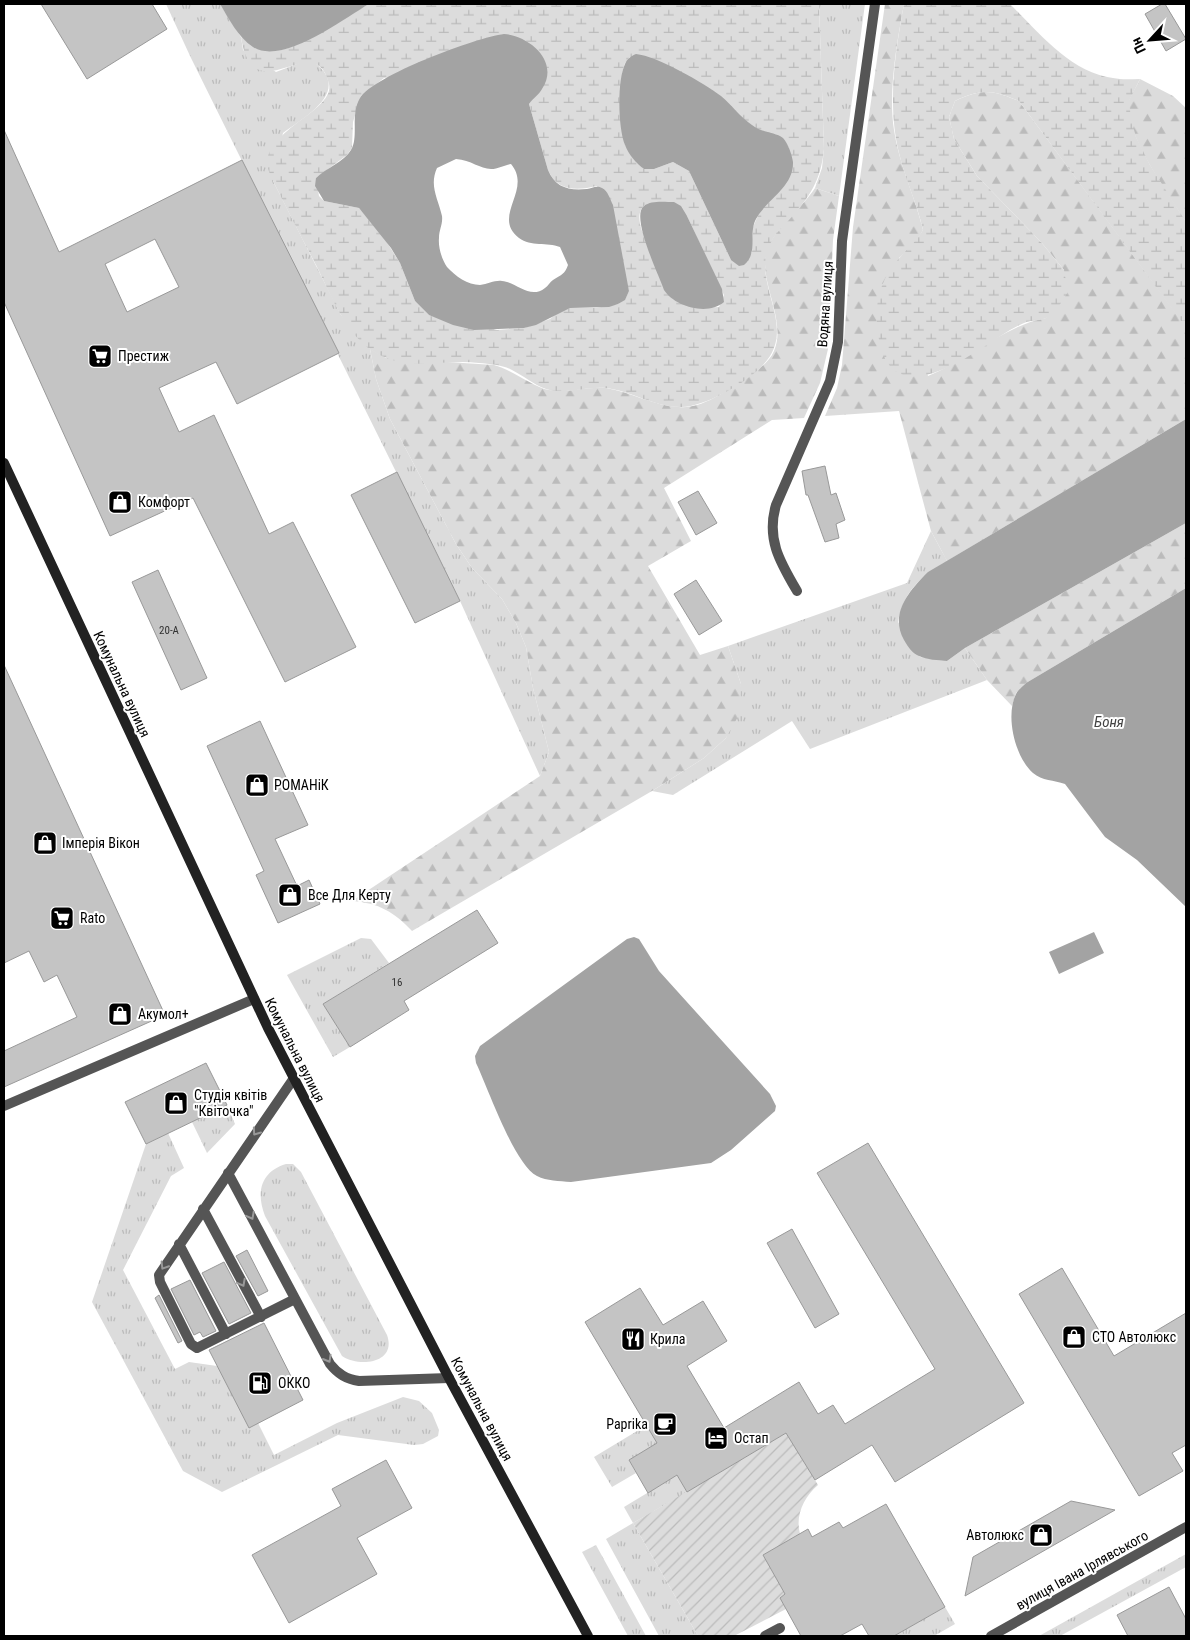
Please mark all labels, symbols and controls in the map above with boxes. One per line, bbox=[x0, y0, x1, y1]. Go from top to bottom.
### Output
north arrow bbox=[1125, 15, 1175, 65]
text: Пн bbox=[1128, 35, 1149, 56]
street label: Водяна вулиця bbox=[814, 260, 836, 348]
supermarket icon: Престиж bbox=[87, 343, 113, 369]
place label: Престиж bbox=[118, 348, 169, 364]
shop icon: Комфорт bbox=[107, 489, 133, 515]
place label: Комфорт bbox=[138, 494, 190, 510]
house number: 20-А bbox=[159, 624, 180, 637]
street label: Комунальна вулиця bbox=[90, 628, 154, 740]
water label: Боня bbox=[1094, 713, 1124, 731]
shop icon: РОМАНіК bbox=[244, 772, 270, 798]
place label: РОМАНіК bbox=[274, 777, 329, 793]
shop icon: Імперія Вікон bbox=[32, 830, 58, 856]
place label: Імперія Вікон bbox=[62, 835, 140, 851]
shop icon: Все Для Керту bbox=[277, 882, 303, 908]
place label: Все Для Керту bbox=[308, 887, 391, 903]
supermarket icon: Rato bbox=[49, 905, 75, 931]
place label: Rato bbox=[80, 910, 105, 926]
house number: 16 bbox=[392, 976, 402, 989]
street label: Комунальна вулиця bbox=[262, 995, 328, 1105]
shop icon: Акумол+ bbox=[107, 1001, 133, 1027]
place label: Акумол+ bbox=[138, 1006, 189, 1022]
place label: Студія квітів "Квіточка" bbox=[194, 1087, 267, 1119]
shop icon: Студія квітів "Квіточка" bbox=[163, 1090, 189, 1116]
one-way arrow bbox=[253, 1126, 262, 1136]
one-way arrow bbox=[245, 1210, 255, 1219]
one-way arrow bbox=[161, 1260, 170, 1269]
one-way arrow bbox=[236, 1277, 246, 1286]
shop icon: СТО Автолюкс bbox=[1061, 1324, 1087, 1350]
restaurant icon: Крила bbox=[620, 1326, 646, 1352]
place label: СТО Автолюкс bbox=[1092, 1329, 1176, 1345]
place label: Крила bbox=[650, 1331, 686, 1347]
one-way arrow bbox=[321, 1353, 331, 1362]
street label: Комунальна вулиця bbox=[448, 1354, 516, 1464]
fuel station icon: ОККО bbox=[247, 1370, 273, 1396]
place label: ОККО bbox=[278, 1375, 310, 1391]
cafe icon: Paprika bbox=[652, 1411, 678, 1437]
place label: Paprika bbox=[606, 1416, 648, 1432]
hotel icon: Остап bbox=[703, 1425, 729, 1451]
place label: Остап bbox=[734, 1430, 769, 1446]
shop icon: Автолюкс bbox=[1028, 1522, 1054, 1548]
place label: Автолюкс bbox=[966, 1527, 1024, 1543]
street label: вулиця Івана Ірлявського bbox=[1013, 1527, 1151, 1613]

